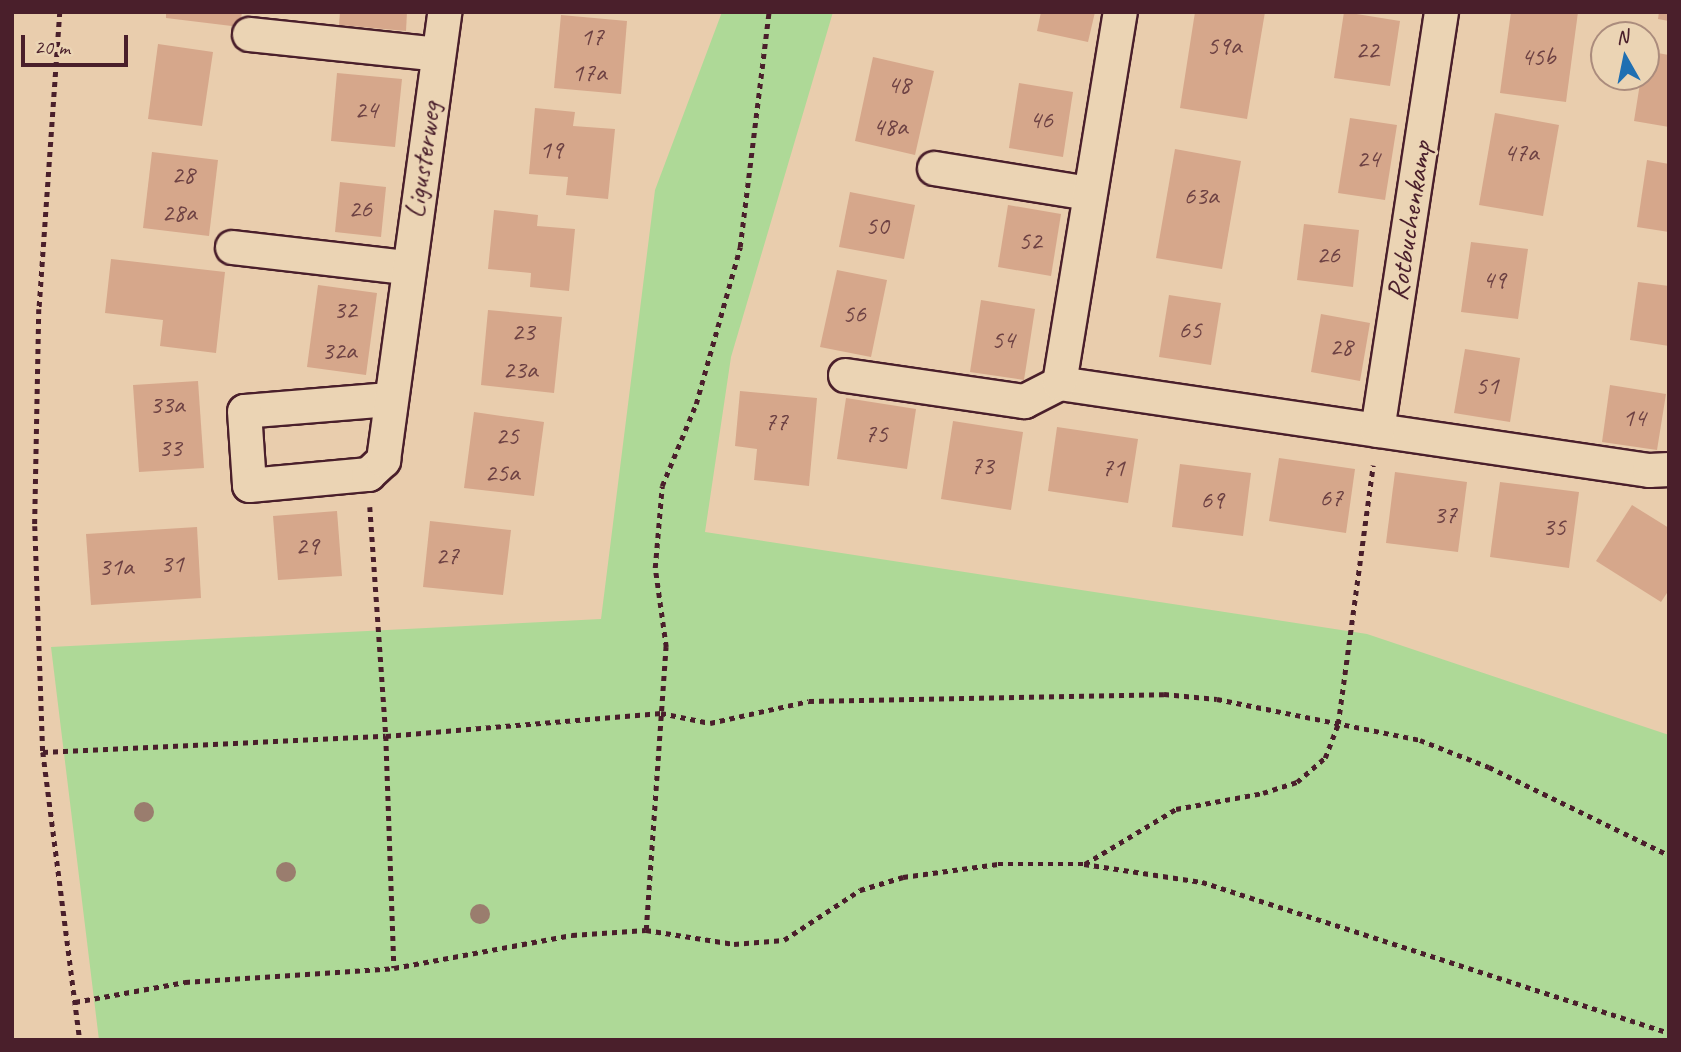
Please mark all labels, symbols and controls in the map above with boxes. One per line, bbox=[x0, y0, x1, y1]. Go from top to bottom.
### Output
scale bar bbox=[24, 21, 131, 65]
house number: 17 bbox=[580, 21, 604, 53]
north arrow bbox=[1590, 21, 1660, 91]
text: N bbox=[1614, 24, 1630, 50]
house number: 59a bbox=[1207, 30, 1241, 62]
text: 20 m bbox=[34, 34, 70, 60]
house number: 22 bbox=[1355, 34, 1379, 66]
house number: 45b bbox=[1521, 41, 1555, 73]
house number: 17a bbox=[572, 57, 606, 89]
house number: 48 bbox=[887, 69, 911, 101]
house number: 24 bbox=[354, 94, 378, 126]
street label: Ligusterweg bbox=[396, 100, 448, 220]
house number: 46 bbox=[1029, 104, 1053, 136]
house number: 48a bbox=[873, 111, 907, 143]
house number: 19 bbox=[539, 134, 563, 166]
house number: 47a bbox=[1504, 137, 1538, 169]
street label: Rotbuchenkamp bbox=[1379, 139, 1439, 303]
house number: 24 bbox=[1356, 143, 1380, 175]
house number: 28 bbox=[171, 159, 195, 191]
house number: 63a bbox=[1184, 180, 1218, 212]
house number: 26 bbox=[348, 193, 372, 225]
house number: 28a bbox=[162, 197, 196, 229]
house number: 50 bbox=[865, 210, 889, 242]
house number: 52 bbox=[1018, 225, 1042, 257]
house number: 26 bbox=[1316, 239, 1340, 271]
house number: 49 bbox=[1482, 264, 1506, 296]
house number: 32 bbox=[333, 294, 357, 326]
house number: 56 bbox=[842, 298, 866, 330]
house number: 65 bbox=[1178, 314, 1202, 346]
house number: 23 bbox=[511, 316, 535, 348]
house number: 54 bbox=[991, 324, 1015, 356]
house number: 28 bbox=[1329, 331, 1353, 363]
house number: 32a bbox=[322, 335, 356, 367]
house number: 23a bbox=[503, 354, 537, 386]
house number: 51 bbox=[1475, 370, 1499, 402]
house number: 33a bbox=[150, 389, 184, 421]
house number: 14 bbox=[1622, 402, 1646, 434]
house number: 77 bbox=[764, 406, 788, 438]
house number: 75 bbox=[864, 418, 888, 450]
house number: 25 bbox=[495, 420, 519, 452]
house number: 33 bbox=[158, 432, 182, 464]
house number: 73 bbox=[970, 450, 994, 482]
house number: 71 bbox=[1101, 452, 1125, 484]
house number: 25a bbox=[485, 457, 519, 489]
house number: 67 bbox=[1319, 482, 1343, 514]
house number: 69 bbox=[1200, 484, 1224, 516]
house number: 37 bbox=[1433, 499, 1457, 531]
house number: 35 bbox=[1542, 511, 1566, 543]
house number: 29 bbox=[295, 530, 319, 562]
house number: 27 bbox=[435, 540, 459, 572]
house number: 31 bbox=[160, 548, 184, 580]
house number: 31a bbox=[99, 551, 133, 583]

